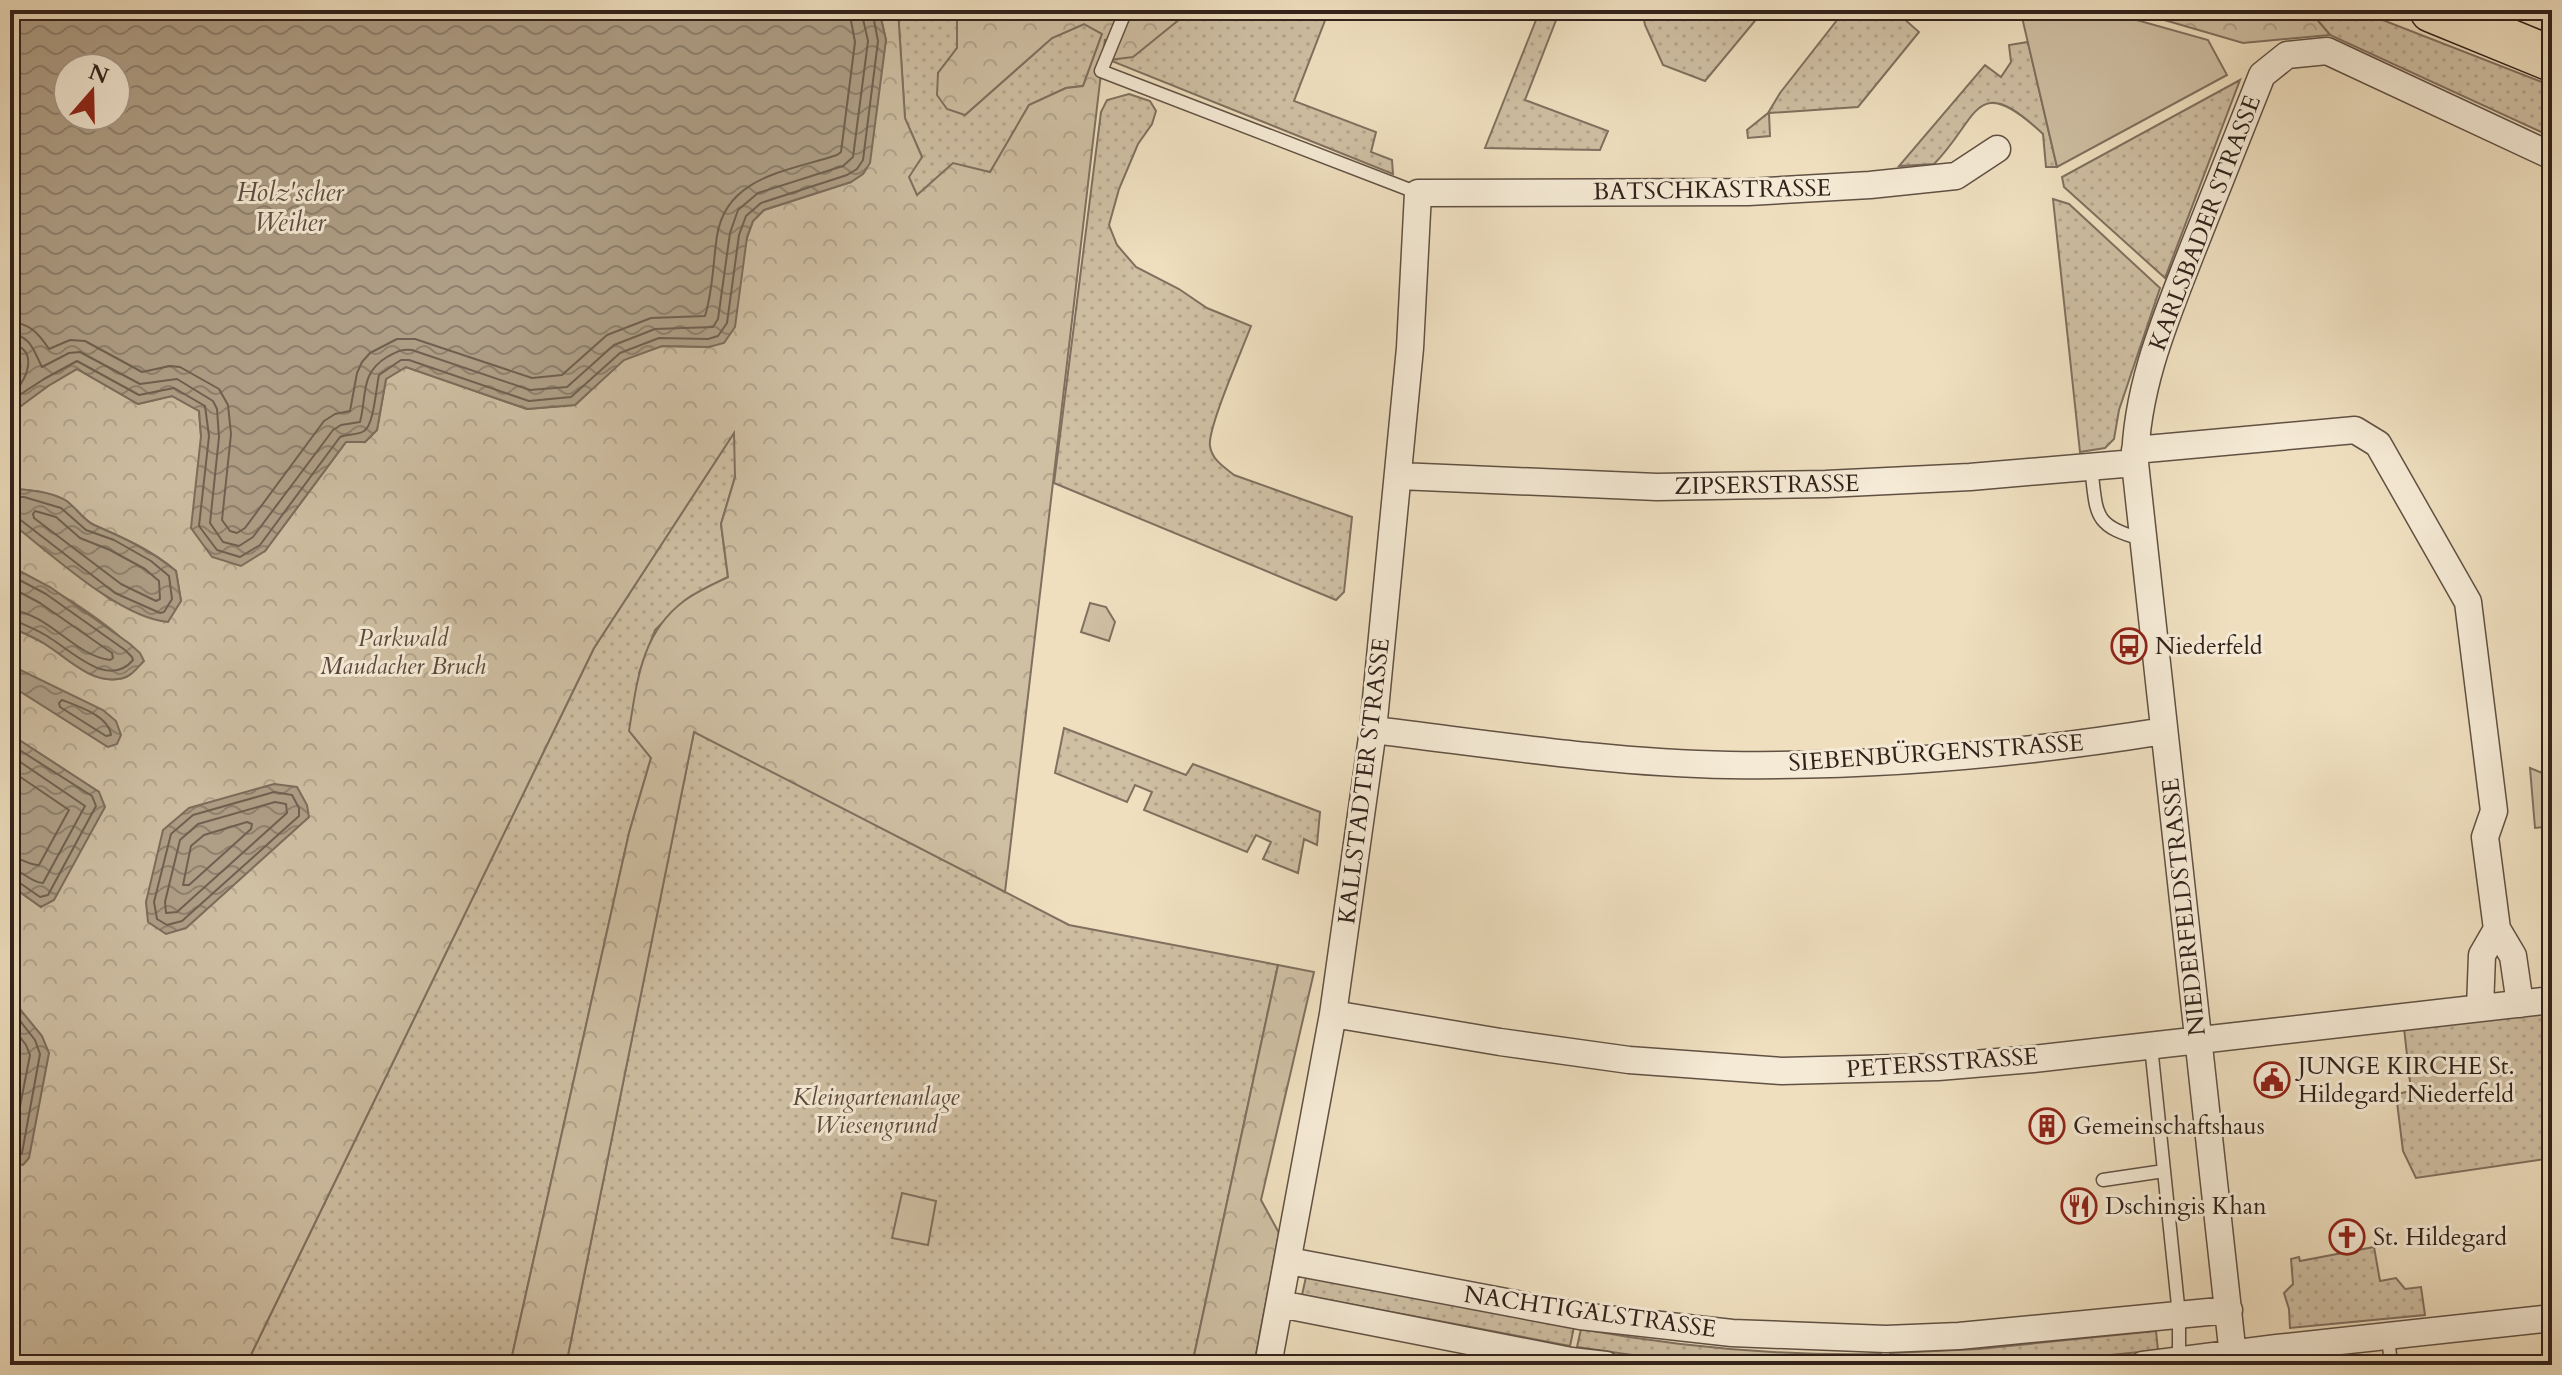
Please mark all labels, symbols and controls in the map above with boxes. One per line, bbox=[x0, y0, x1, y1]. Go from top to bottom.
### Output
north arrow bbox=[52, 52, 132, 132]
text: N bbox=[84, 57, 113, 92]
street label: KARLSBADER STRASSE bbox=[2141, 91, 2269, 355]
street label: BATSCHKASTRASSE bbox=[1592, 171, 1832, 209]
water label: Holz'scher Weiher bbox=[236, 175, 345, 240]
street label: ZIPSERSTRASSE bbox=[1674, 467, 1860, 503]
park label: Parkwald Maudacher Bruch bbox=[320, 622, 486, 683]
bus stop icon: Niederfeld bbox=[2110, 627, 2148, 665]
place label: Niederfeld bbox=[2155, 630, 2263, 663]
street label: KALLSTADTER STRASSE bbox=[1330, 636, 1398, 926]
street label: SIEBENBÜRGENSTRASSE bbox=[1787, 726, 2085, 780]
street label: NIEDERFELDSTRASSE bbox=[2154, 776, 2214, 1038]
street label: PETERSSTRASSE bbox=[1845, 1040, 2039, 1086]
place label: JUNGE KIRCHE St. Hildegard Niederfeld bbox=[2295, 1050, 2515, 1111]
public building icon: JUNGE KIRCHE St. Hildegard Niederfeld bbox=[2253, 1061, 2291, 1099]
park label: Kleingartenanlage Wiesengrund bbox=[792, 1081, 960, 1142]
building icon: Gemeinschaftshaus bbox=[2028, 1107, 2066, 1145]
place label: Gemeinschaftshaus bbox=[2073, 1110, 2265, 1143]
restaurant icon: Dschingis Khan bbox=[2060, 1187, 2098, 1225]
place label: Dschingis Khan bbox=[2105, 1190, 2267, 1223]
church icon: St. Hildegard bbox=[2328, 1218, 2366, 1256]
place label: St. Hildegard bbox=[2373, 1221, 2507, 1254]
street label: NACHTIGALSTRASSE bbox=[1462, 1278, 1718, 1346]

